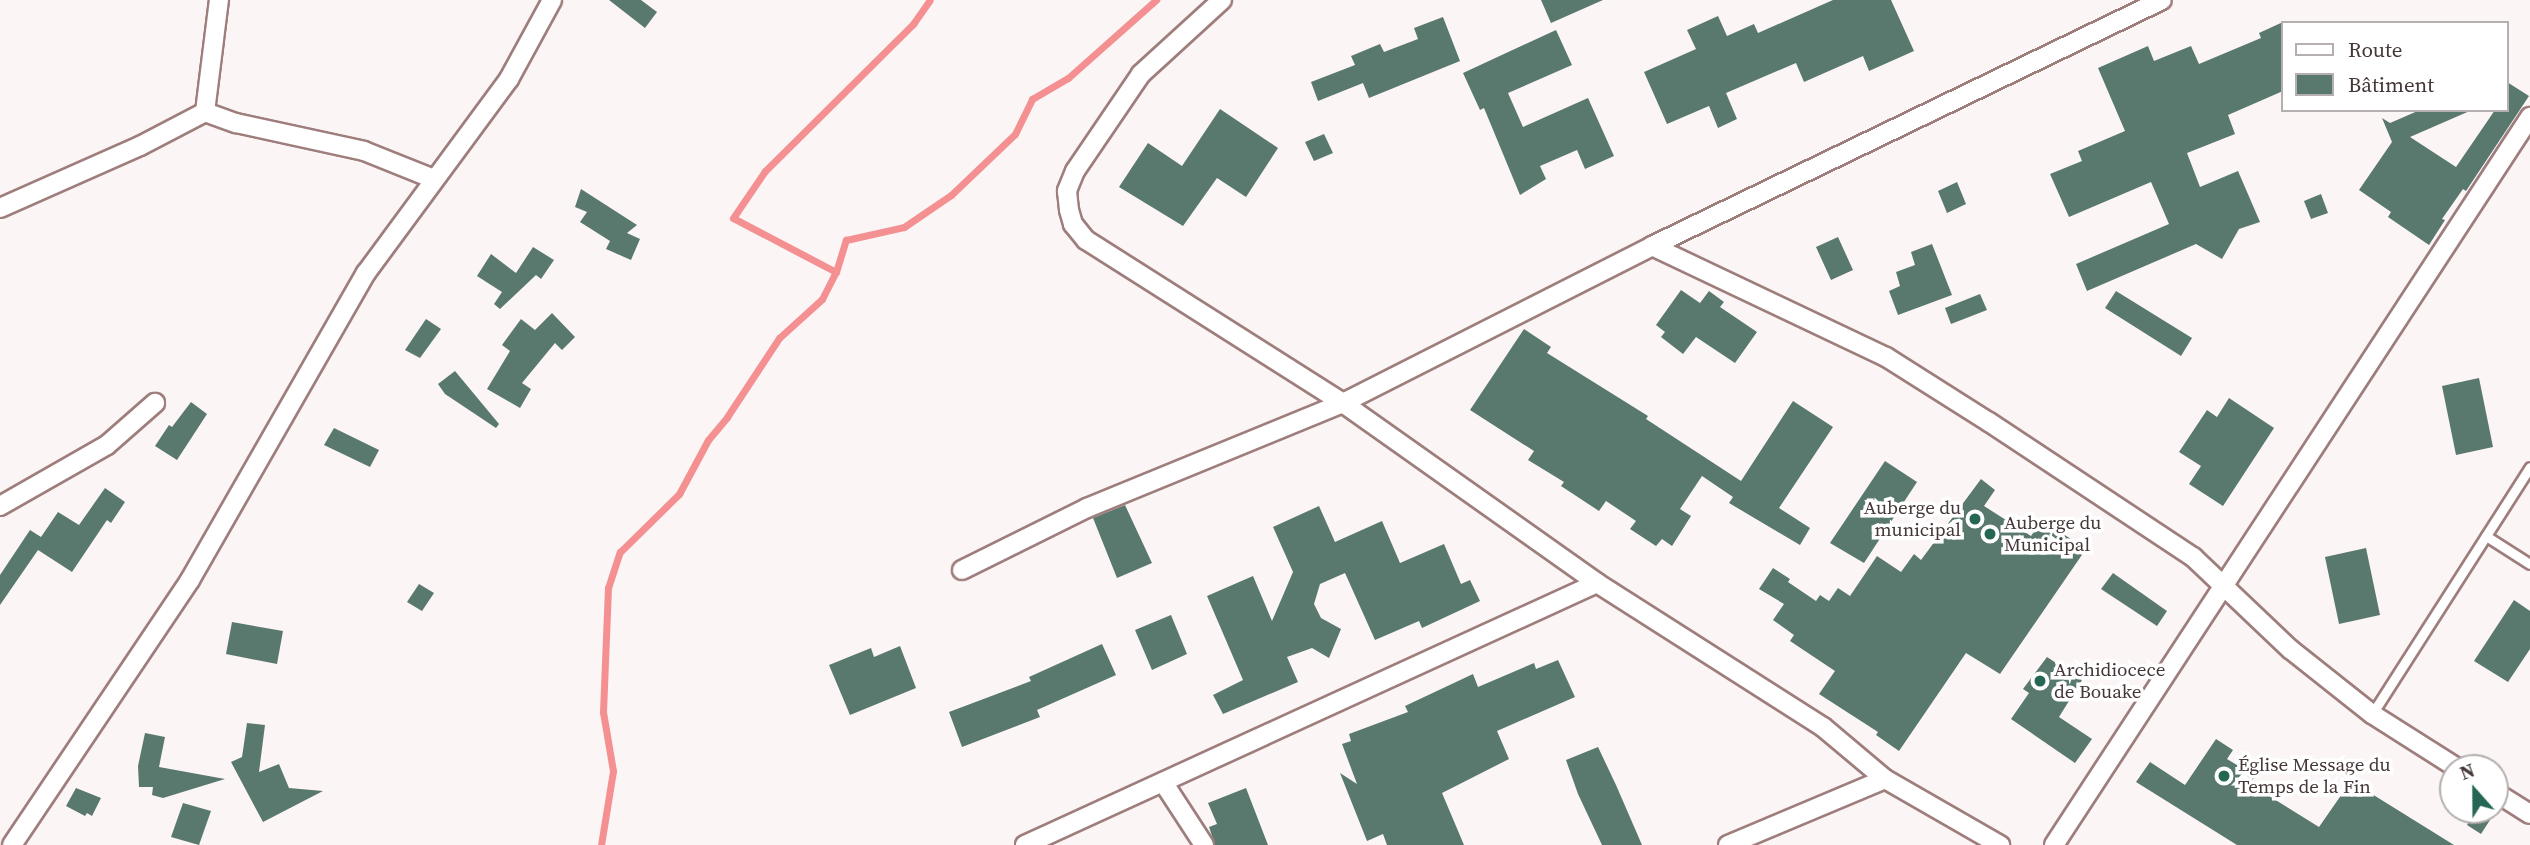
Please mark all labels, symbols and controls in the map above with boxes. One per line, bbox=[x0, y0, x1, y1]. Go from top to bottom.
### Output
legend bbox=[2282, 21, 2509, 112]
text: Route bbox=[2348, 35, 2403, 64]
text: Bâtiment bbox=[2348, 70, 2434, 99]
place label: Auberge du municipal bbox=[1864, 497, 1961, 541]
marker: Auberge du municipal bbox=[1967, 511, 1983, 527]
place label: Auberge du Municipal bbox=[2004, 512, 2101, 556]
marker: Auberge du Municipal bbox=[1982, 526, 1998, 542]
place label: Archidiocece de Bouake bbox=[2054, 659, 2165, 703]
marker: Archidiocece de Bouake bbox=[2032, 673, 2048, 689]
place label: Église Message du Temps de la Fin bbox=[2238, 754, 2390, 798]
north arrow bbox=[2439, 754, 2509, 824]
text: N bbox=[2456, 757, 2478, 786]
marker: Église Message du Temps de la Fin bbox=[2216, 768, 2232, 784]

